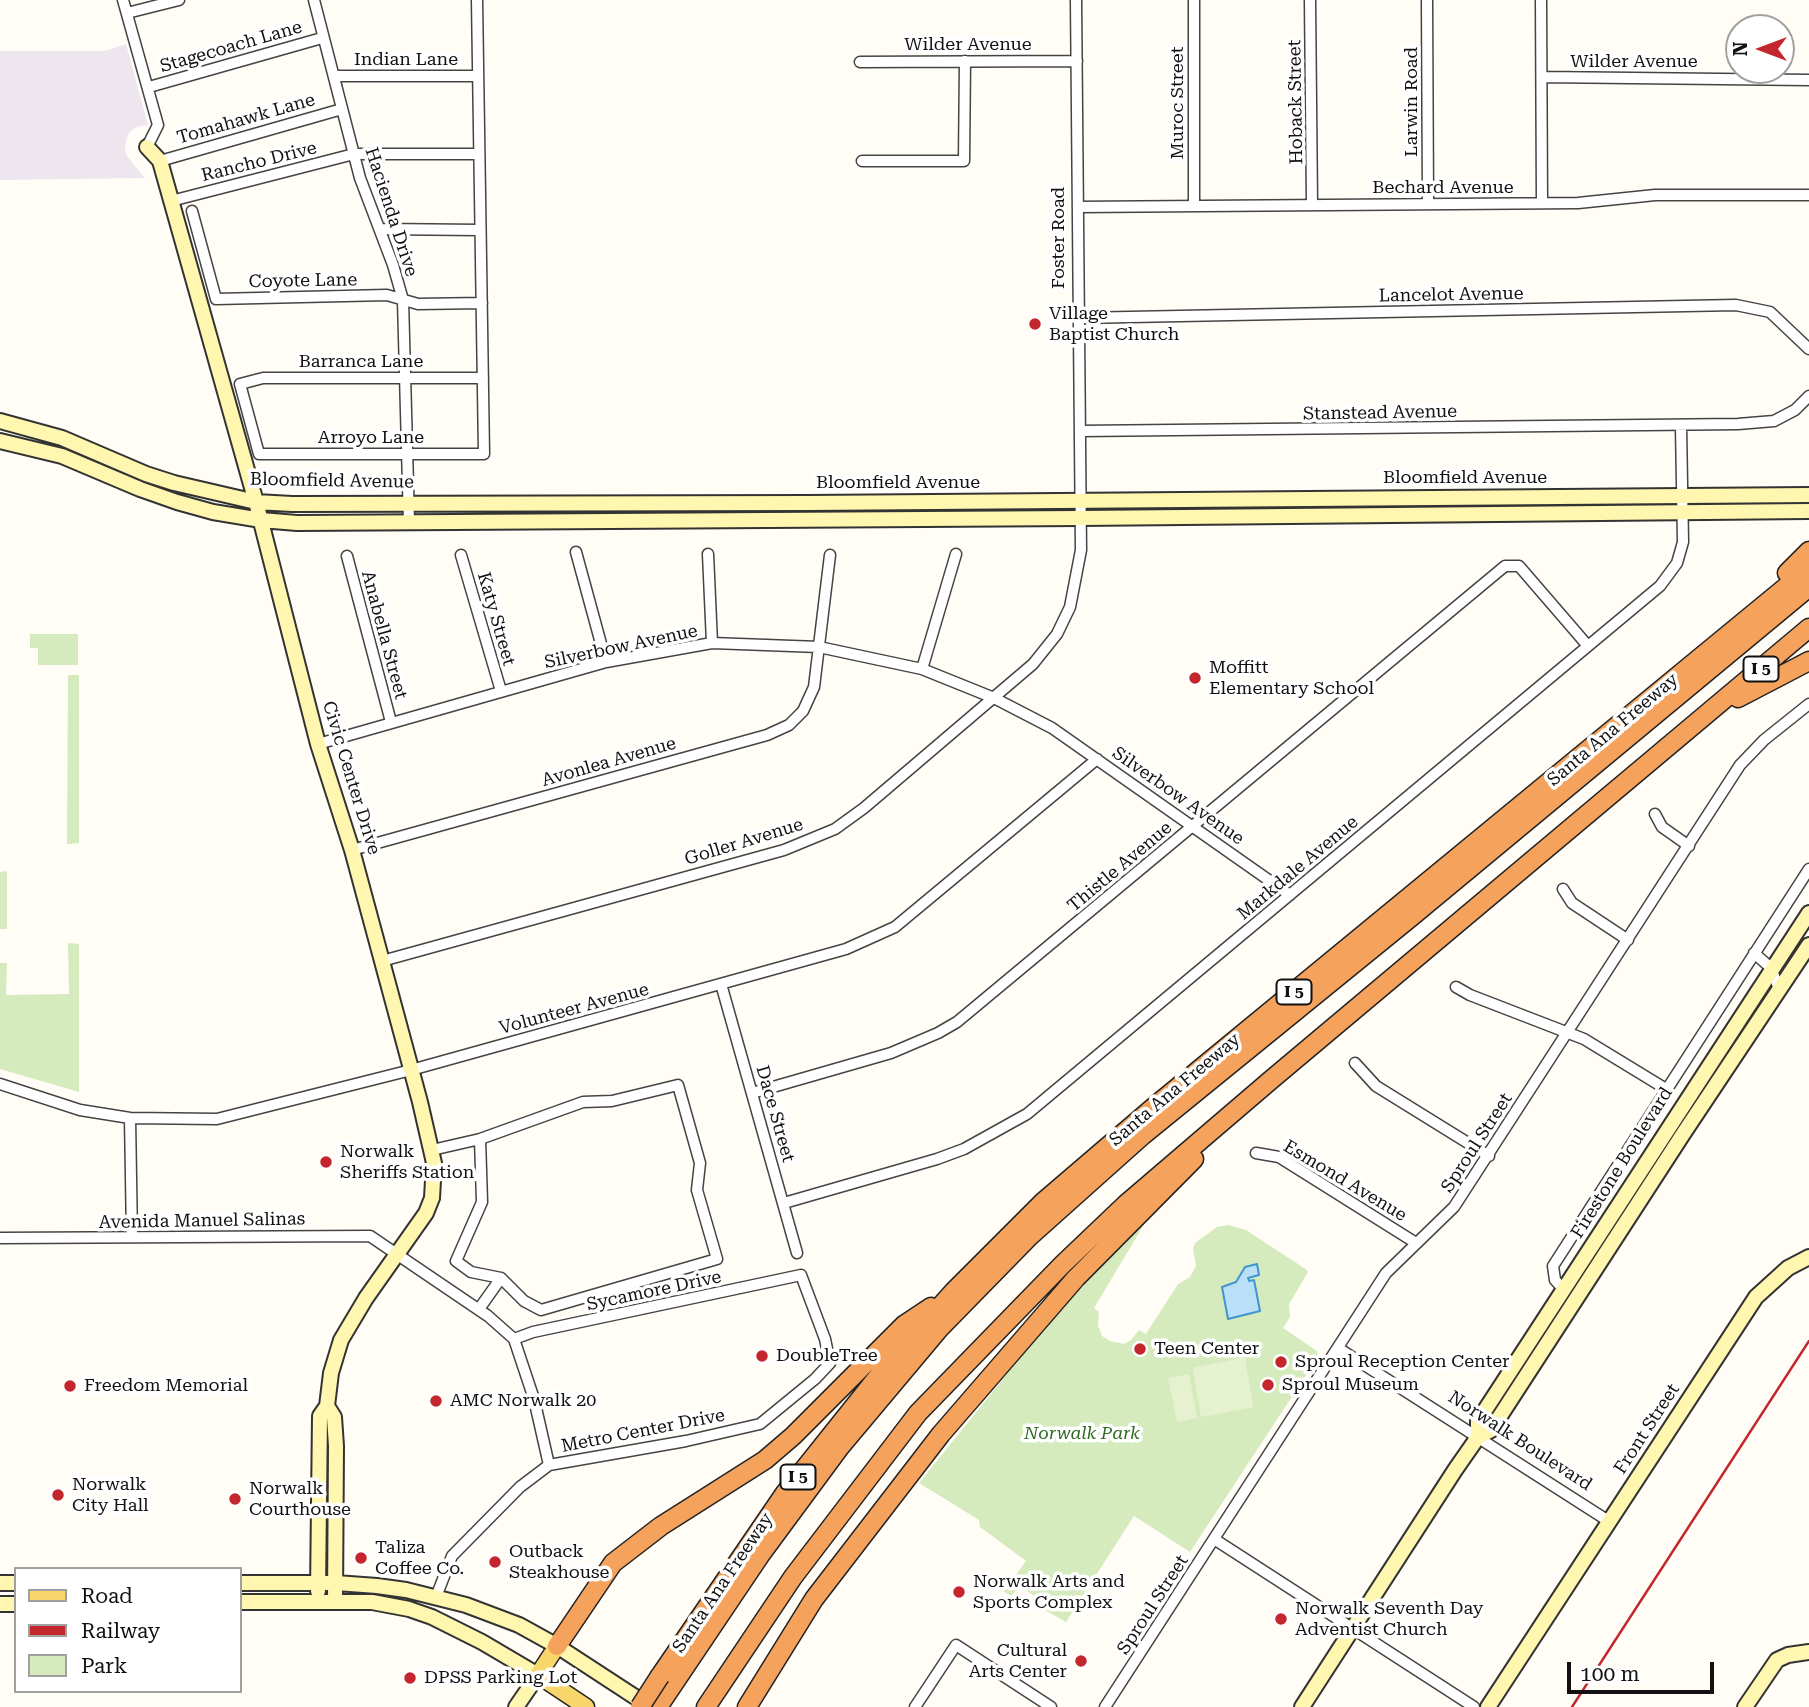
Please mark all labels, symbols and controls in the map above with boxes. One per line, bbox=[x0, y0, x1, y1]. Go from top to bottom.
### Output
north arrow bbox=[1725, 14, 1795, 84]
street label: Stagecoach Lane bbox=[158, 16, 304, 78]
street label: Wilder Avenue bbox=[904, 34, 1032, 56]
street label: Hoback Street bbox=[1284, 40, 1308, 164]
text: N bbox=[1729, 42, 1752, 56]
street label: Muroc Street bbox=[1167, 47, 1189, 159]
street label: Larwin Road bbox=[1401, 47, 1423, 157]
street label: Indian Lane bbox=[354, 49, 458, 71]
street label: Wilder Avenue bbox=[1570, 51, 1698, 73]
street label: Tomahawk Lane bbox=[175, 89, 317, 149]
street label: Rancho Drive bbox=[199, 137, 319, 187]
street label: Hacienda Drive bbox=[360, 145, 422, 279]
street label: Bechard Avenue bbox=[1372, 177, 1514, 199]
street label: Foster Road bbox=[1048, 187, 1070, 289]
street label: Coyote Lane bbox=[249, 269, 357, 293]
street label: Lancelot Avenue bbox=[1378, 283, 1524, 307]
place label: Village Baptist Church bbox=[1049, 303, 1179, 346]
marker: Village Baptist Church bbox=[1027, 316, 1043, 332]
street label: Barranca Lane bbox=[299, 351, 423, 373]
street label: Stanstead Avenue bbox=[1303, 401, 1457, 425]
street label: Arroyo Lane bbox=[318, 427, 424, 449]
street label: Bloomfield Avenue bbox=[1383, 467, 1547, 489]
street label: Bloomfield Avenue bbox=[250, 469, 414, 493]
street label: Bloomfield Avenue bbox=[816, 472, 980, 494]
street label: Anabella Street bbox=[356, 568, 412, 702]
street label: Katy Street bbox=[472, 570, 520, 668]
street label: Silverbow Avenue bbox=[542, 620, 700, 674]
road number: I 5 bbox=[1744, 656, 1778, 682]
place label: Moffitt Elementary School bbox=[1209, 657, 1374, 700]
street label: Santa Ana Freeway bbox=[1543, 669, 1683, 791]
marker: Moffitt Elementary School bbox=[1187, 670, 1203, 686]
street label: Civic Center Drive bbox=[317, 699, 385, 857]
street label: Avonlea Avenue bbox=[539, 733, 679, 791]
street label: Silverbow Avenue bbox=[1108, 742, 1248, 850]
street label: Markdale Avenue bbox=[1233, 811, 1363, 925]
street label: Goller Avenue bbox=[682, 814, 806, 870]
street label: Thistle Avenue bbox=[1064, 817, 1176, 917]
street label: Volunteer Avenue bbox=[497, 979, 651, 1039]
road number: I 5 bbox=[1276, 980, 1312, 1004]
street label: Santa Ana Freeway bbox=[1105, 1029, 1245, 1151]
street label: Dace Street bbox=[751, 1063, 799, 1165]
street label: Firestone Boulevard bbox=[1567, 1083, 1677, 1243]
street label: Sproul Street bbox=[1437, 1089, 1517, 1197]
street label: Esmond Avenue bbox=[1279, 1136, 1411, 1226]
place label: Norwalk Sheriffs Station bbox=[340, 1141, 474, 1184]
marker: Norwalk Sheriffs Station bbox=[318, 1154, 334, 1170]
street label: Avenida Manuel Salinas bbox=[98, 1208, 306, 1234]
street label: Sycamore Drive bbox=[585, 1266, 723, 1316]
place label: Teen Center bbox=[1154, 1338, 1259, 1360]
marker: Teen Center bbox=[1132, 1341, 1148, 1357]
place label: DoubleTree bbox=[776, 1345, 878, 1367]
marker: DoubleTree bbox=[754, 1348, 770, 1364]
place label: Sproul Reception Center bbox=[1295, 1351, 1510, 1373]
marker: Sproul Reception Center bbox=[1273, 1354, 1289, 1370]
place label: Sproul Museum bbox=[1282, 1374, 1419, 1396]
place label: Freedom Memorial bbox=[84, 1375, 248, 1397]
marker: Sproul Museum bbox=[1260, 1377, 1276, 1393]
marker: Freedom Memorial bbox=[62, 1378, 78, 1394]
street label: Front Street bbox=[1610, 1380, 1684, 1478]
street label: Norwalk Boulevard bbox=[1444, 1386, 1596, 1496]
place label: AMC Norwalk 20 bbox=[450, 1390, 596, 1412]
marker: AMC Norwalk 20 bbox=[428, 1393, 444, 1409]
street label: Metro Center Drive bbox=[559, 1405, 727, 1457]
park label: Norwalk Park bbox=[1024, 1423, 1140, 1445]
road number: I 5 bbox=[780, 1464, 816, 1490]
place label: Norwalk City Hall bbox=[72, 1474, 149, 1516]
place label: Norwalk Courthouse bbox=[249, 1478, 351, 1520]
marker: Norwalk City Hall bbox=[50, 1487, 66, 1503]
marker: Norwalk Courthouse bbox=[227, 1491, 243, 1507]
street label: Santa Ana Freeway bbox=[668, 1509, 778, 1657]
place label: Taliza Coffee Co. bbox=[375, 1537, 464, 1580]
place label: Outback Steakhouse bbox=[509, 1541, 609, 1584]
marker: Taliza Coffee Co. bbox=[353, 1550, 369, 1566]
street label: Sproul Street bbox=[1113, 1551, 1193, 1659]
marker: Outback Steakhouse bbox=[487, 1554, 503, 1570]
legend bbox=[14, 1567, 242, 1693]
place label: Norwalk Arts and Sports Complex bbox=[973, 1571, 1125, 1614]
text: Road bbox=[81, 1584, 133, 1608]
marker: Norwalk Arts and Sports Complex bbox=[951, 1584, 967, 1600]
place label: Norwalk Seventh Day Adventist Church bbox=[1295, 1598, 1483, 1640]
marker: Norwalk Seventh Day Adventist Church bbox=[1273, 1611, 1289, 1627]
text: Railway bbox=[81, 1619, 160, 1643]
place label: Cultural Arts Center bbox=[969, 1640, 1067, 1682]
scale bar bbox=[1571, 1648, 1718, 1692]
marker: Cultural Arts Center bbox=[1073, 1653, 1089, 1669]
text: Park bbox=[81, 1654, 127, 1678]
text: 100 m bbox=[1580, 1662, 1640, 1686]
place label: DPSS Parking Lot bbox=[424, 1667, 577, 1689]
marker: DPSS Parking Lot bbox=[402, 1670, 418, 1686]

